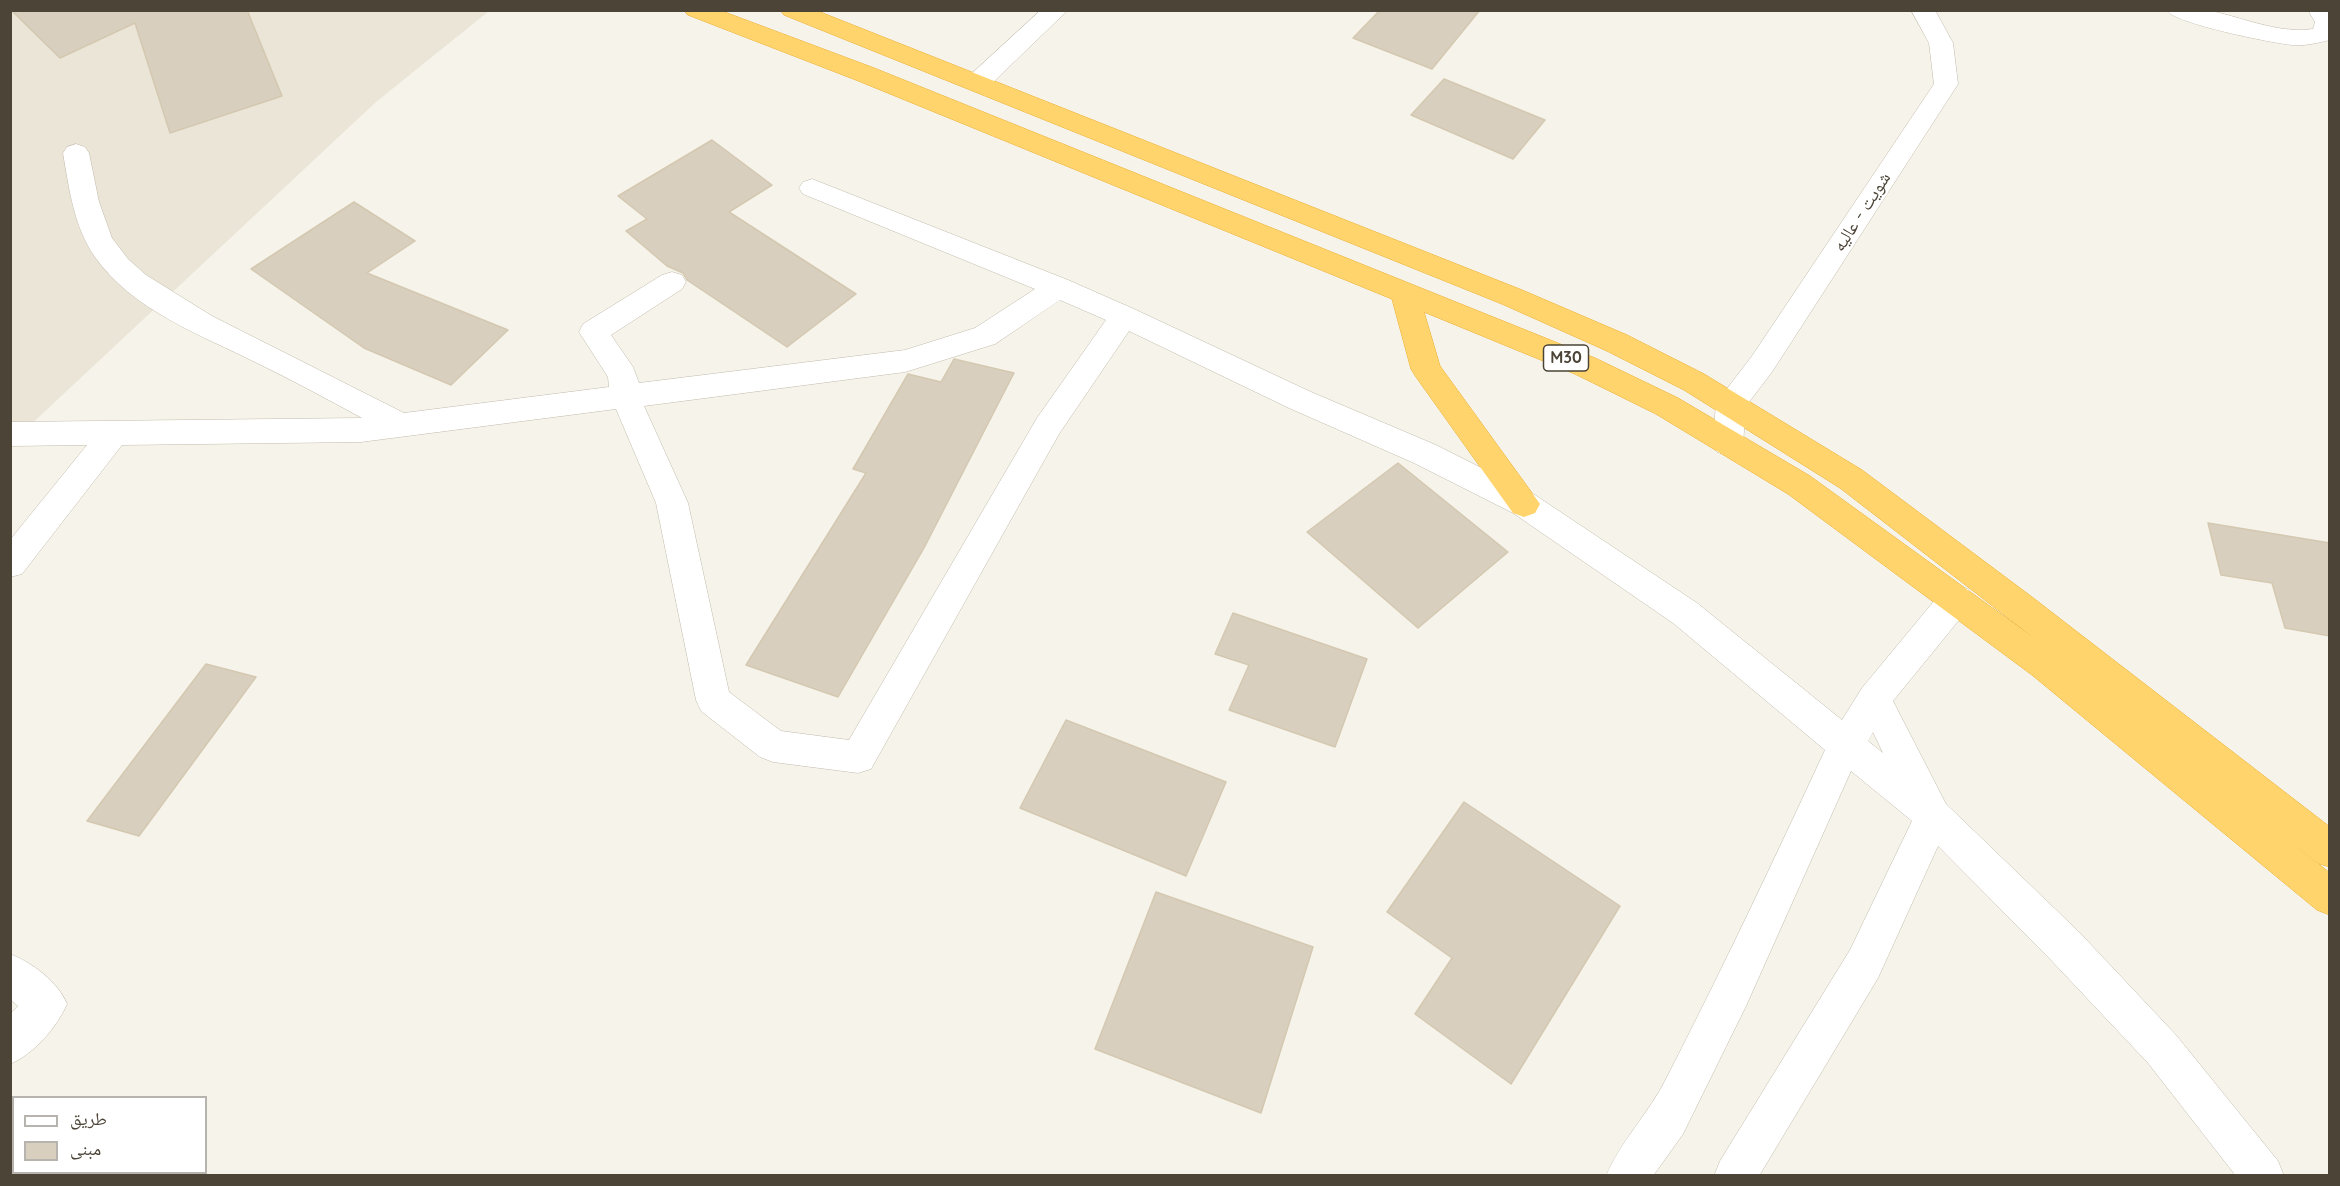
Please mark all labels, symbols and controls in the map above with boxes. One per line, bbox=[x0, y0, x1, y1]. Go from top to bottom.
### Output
street label: شويت - عاليه bbox=[1828, 168, 1896, 256]
road number: M30 bbox=[1544, 345, 1588, 371]
legend bbox=[12, 1096, 207, 1174]
text: طريق bbox=[70, 1107, 107, 1130]
text: مبنى bbox=[70, 1137, 101, 1160]

